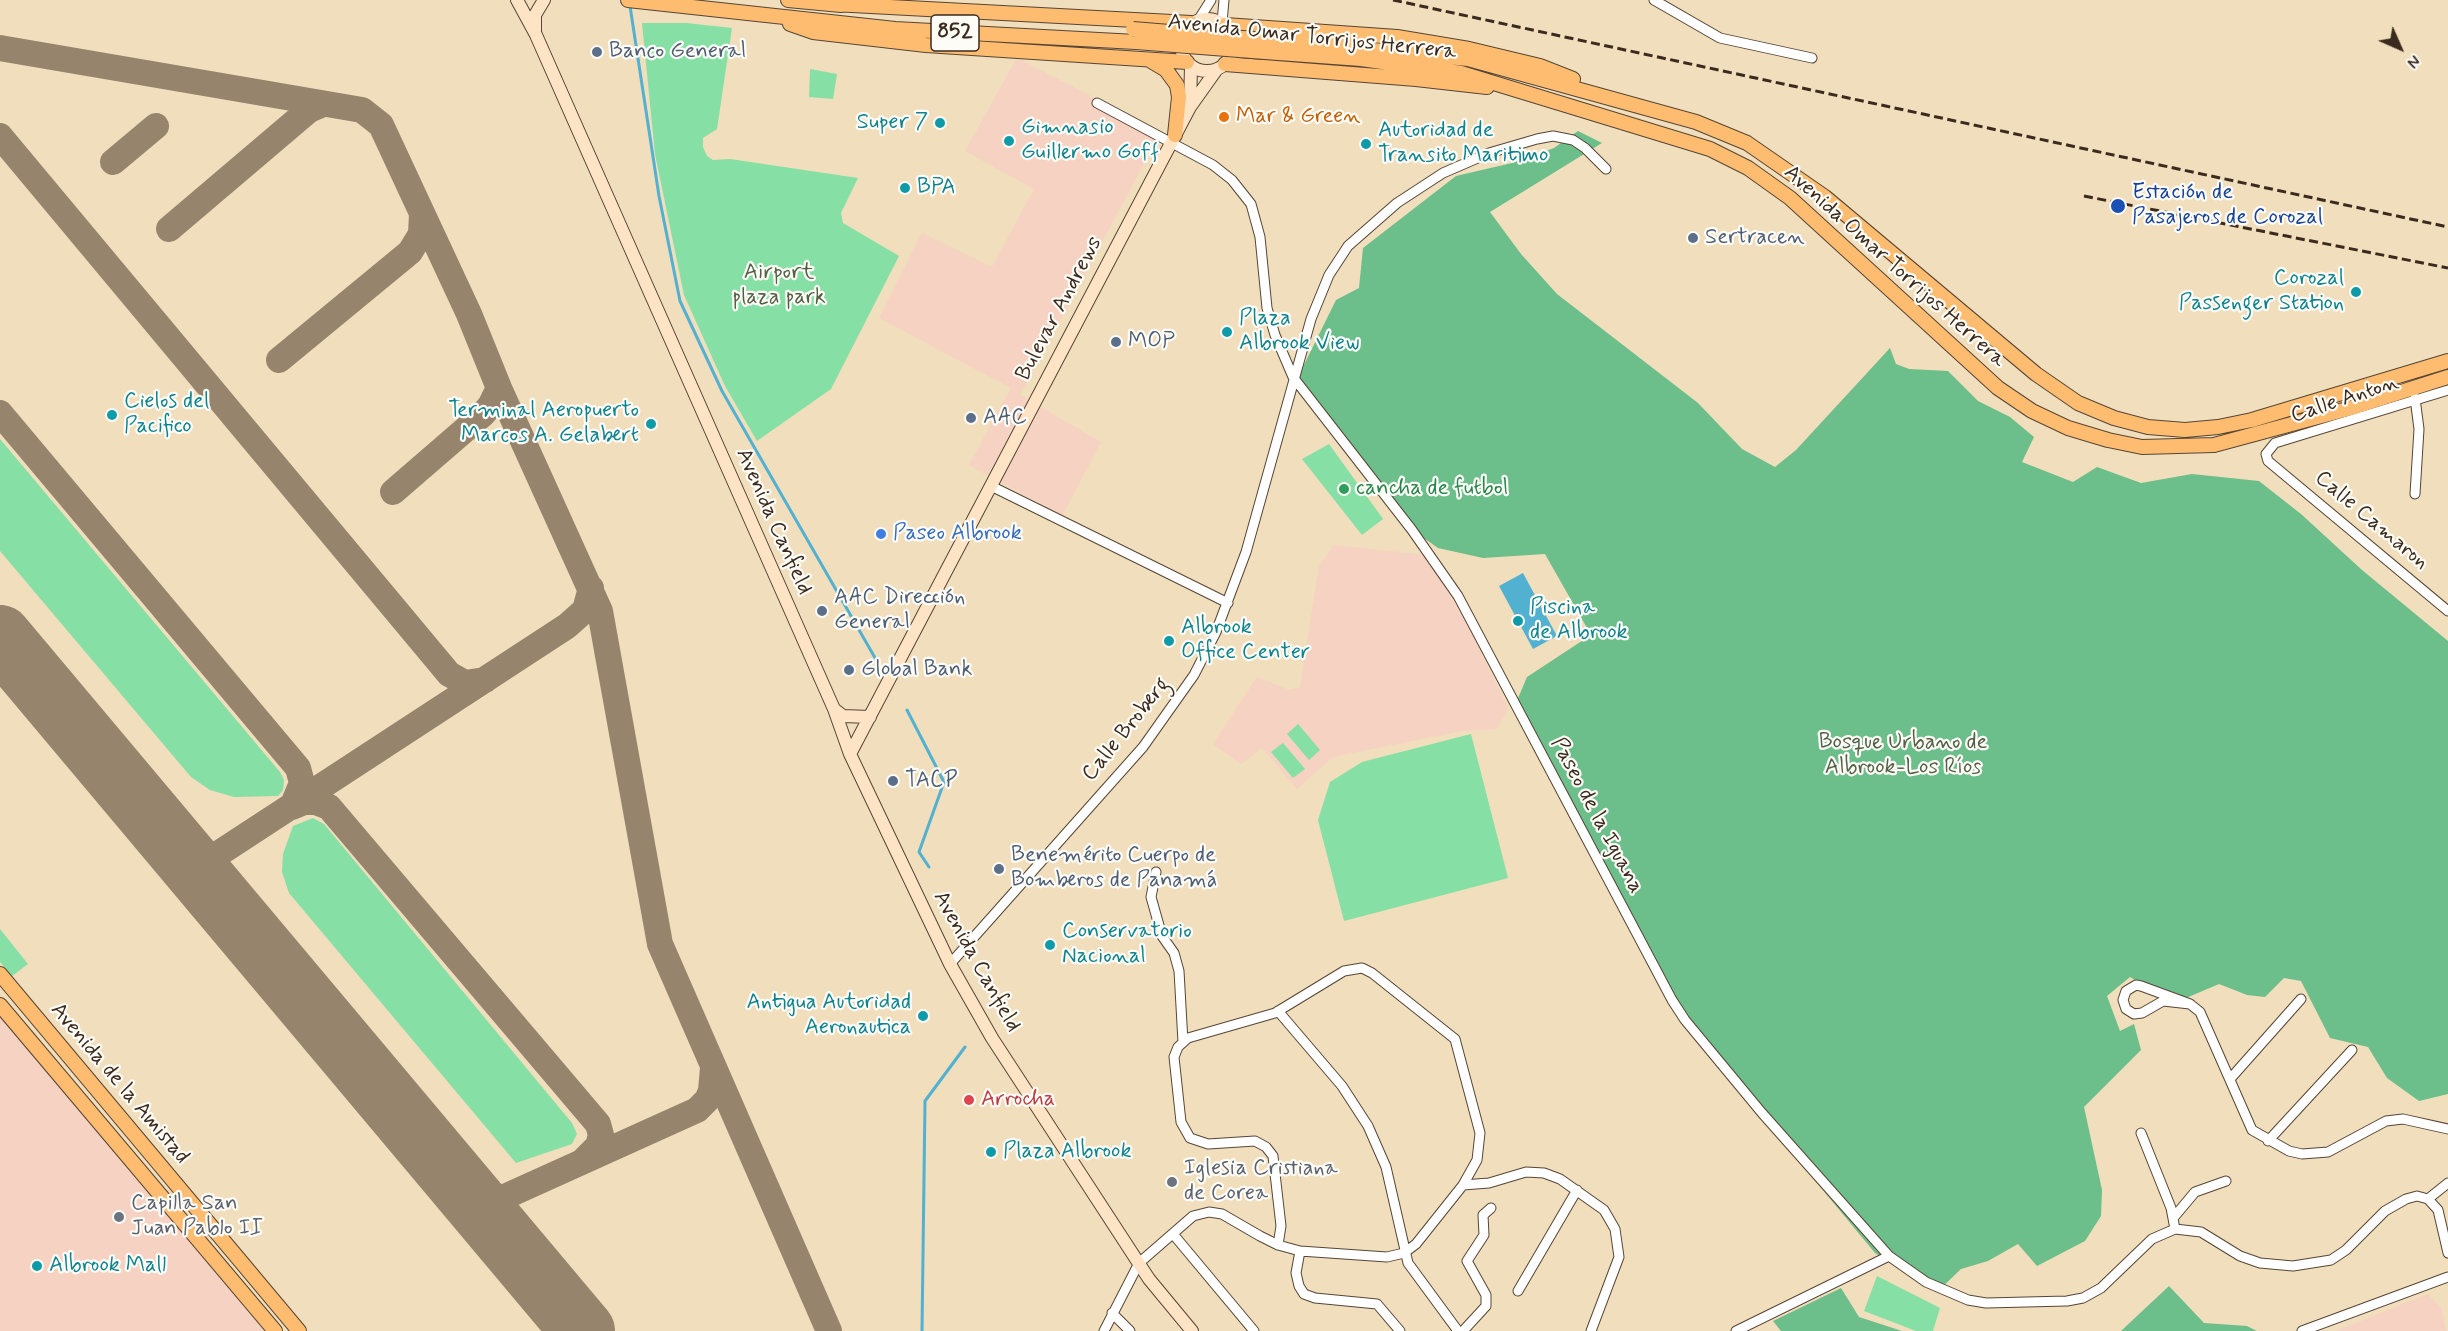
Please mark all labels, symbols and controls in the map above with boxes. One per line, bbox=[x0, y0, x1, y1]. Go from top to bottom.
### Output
street label: Avenida Omar Torrijos Herrera bbox=[1166, 10, 1458, 66]
road number: 852 bbox=[931, 15, 979, 51]
north arrow bbox=[2370, 18, 2430, 78]
place label: Banco General bbox=[609, 39, 746, 65]
marker: Banco General bbox=[590, 45, 604, 59]
text: N bbox=[2402, 50, 2424, 72]
place label: Mar & Green bbox=[1236, 104, 1360, 130]
place label: Super 7 bbox=[857, 110, 928, 136]
marker: Mar & Green bbox=[1217, 110, 1231, 124]
place label: Gimnasio Guillermo Goff bbox=[1021, 115, 1159, 166]
marker: Super 7 bbox=[933, 116, 947, 130]
place label: Autoridad de Transito Maritimo bbox=[1378, 118, 1548, 170]
marker: Gimnasio Guillermo Goff bbox=[1002, 134, 1016, 148]
marker: Autoridad de Transito Maritimo bbox=[1359, 137, 1373, 151]
street label: Avenida Omar Torrijos Herrera bbox=[1777, 160, 2011, 374]
place label: BPA bbox=[917, 175, 956, 201]
place label: Estación de Pasajeros de Corozal bbox=[2132, 180, 2323, 231]
marker: BPA bbox=[898, 181, 912, 195]
marker: Estación de Pasajeros de Corozal bbox=[2109, 197, 2127, 215]
place label: Sertracen bbox=[1705, 225, 1805, 251]
marker: Sertracen bbox=[1686, 231, 1700, 245]
street label: Bulevar Andrews bbox=[1011, 233, 1109, 385]
park label: Airport plaza park bbox=[732, 260, 826, 312]
place label: Corozal Passenger Station bbox=[2179, 266, 2344, 318]
marker: Corozal Passenger Station bbox=[2349, 285, 2363, 299]
place label: Plaza Albrook View bbox=[1239, 306, 1359, 358]
marker: Plaza Albrook View bbox=[1220, 325, 1234, 339]
place label: MOP bbox=[1128, 329, 1175, 355]
marker: MOP bbox=[1109, 335, 1123, 349]
street label: Calle Anton bbox=[2288, 370, 2402, 430]
place label: Cielos del Pacifico bbox=[124, 389, 209, 440]
place label: Terminal Aeropuerto Marcos A. Gelabert bbox=[448, 398, 639, 450]
place label: AAC bbox=[983, 405, 1027, 431]
marker: Cielos del Pacifico bbox=[105, 408, 119, 422]
marker: AAC bbox=[964, 411, 978, 425]
marker: Terminal Aeropuerto Marcos A. Gelabert bbox=[644, 417, 658, 431]
street label: Avenida Canfield bbox=[729, 445, 817, 599]
street label: Calle Camaron bbox=[2309, 466, 2433, 576]
place label: cancha de futbol bbox=[1356, 476, 1508, 502]
marker: cancha de futbol bbox=[1337, 482, 1351, 496]
place label: Paseo Albrook bbox=[893, 521, 1022, 547]
marker: Paseo Albrook bbox=[874, 527, 888, 541]
place label: AAC Dirección General bbox=[834, 585, 965, 636]
place label: Piscina de Albrook bbox=[1530, 595, 1628, 646]
marker: AAC Dirección General bbox=[815, 604, 829, 618]
marker: Piscina de Albrook bbox=[1511, 614, 1525, 628]
place label: Albrook Office Center bbox=[1181, 615, 1310, 666]
marker: Albrook Office Center bbox=[1162, 634, 1176, 648]
place label: Global Bank bbox=[861, 657, 972, 683]
marker: Global Bank bbox=[842, 663, 856, 677]
street label: Calle Broberg bbox=[1077, 673, 1177, 787]
park label: Bosque Urbano de Albrook-Los Ríos bbox=[1819, 730, 1987, 782]
street label: Paseo de la Iguana bbox=[1544, 733, 1648, 899]
place label: TACP bbox=[905, 768, 957, 794]
marker: TACP bbox=[886, 774, 900, 788]
place label: Benemérito Cuerpo de Bomberos de Panamá bbox=[1011, 843, 1217, 894]
marker: Benemérito Cuerpo de Bomberos de Panamá bbox=[992, 862, 1006, 876]
street label: Avenida Canfield bbox=[926, 887, 1026, 1037]
place label: Conservatorio Nacional bbox=[1062, 919, 1192, 970]
marker: Conservatorio Nacional bbox=[1043, 938, 1057, 952]
place label: Antigua Autoridad Aeronautica bbox=[747, 990, 911, 1042]
street label: Avenida de la Amistad bbox=[44, 998, 194, 1170]
marker: Antigua Autoridad Aeronautica bbox=[916, 1009, 930, 1023]
place label: Arrocha bbox=[981, 1087, 1055, 1113]
marker: Arrocha bbox=[962, 1093, 976, 1107]
place label: Plaza Albrook bbox=[1003, 1139, 1132, 1165]
marker: Plaza Albrook bbox=[984, 1145, 998, 1159]
place label: Iglesia Cristiana de Corea bbox=[1184, 1156, 1338, 1208]
marker: Iglesia Cristiana de Corea bbox=[1165, 1175, 1179, 1189]
place label: Capilla San Juan Pablo II bbox=[131, 1191, 263, 1242]
marker: Capilla San Juan Pablo II bbox=[112, 1210, 126, 1224]
place label: Albrook Mall bbox=[49, 1253, 166, 1279]
marker: Albrook Mall bbox=[30, 1259, 44, 1273]

